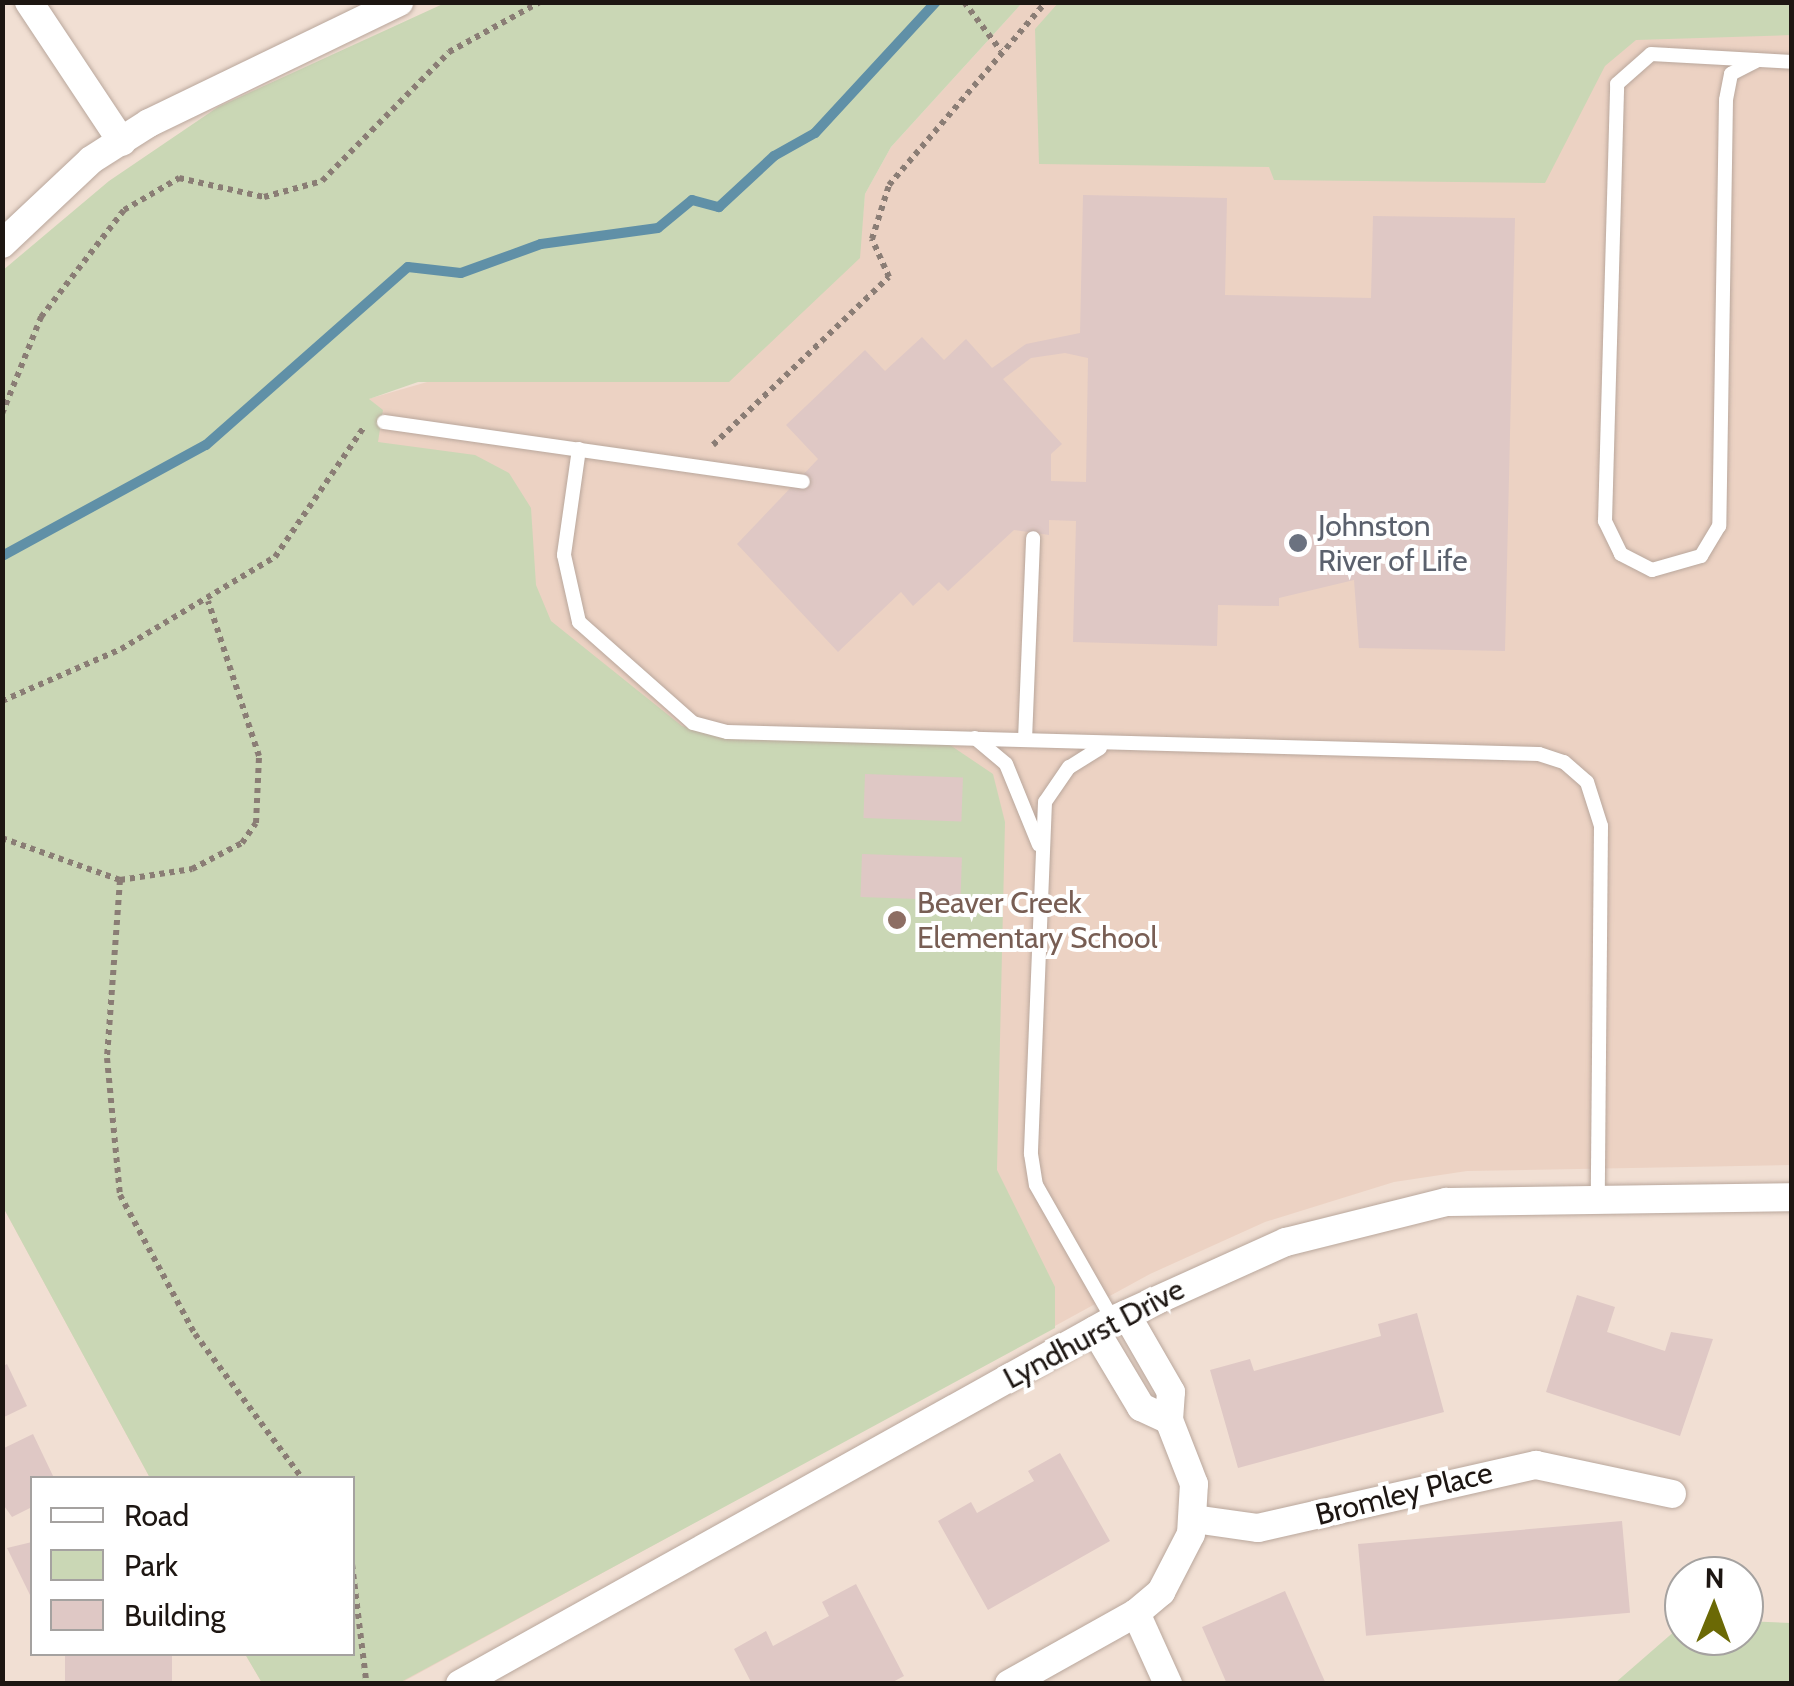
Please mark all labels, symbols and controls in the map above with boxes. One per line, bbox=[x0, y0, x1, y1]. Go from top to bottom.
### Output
place label: Johnston River of Life bbox=[1318, 508, 1468, 578]
marker: Johnston River of Life bbox=[1287, 532, 1309, 554]
place label: Beaver Creek Elementary School bbox=[917, 885, 1157, 956]
marker: Beaver Creek Elementary School bbox=[886, 909, 908, 931]
street label: Lyndhurst Drive bbox=[998, 1271, 1190, 1397]
street label: Bromley Place bbox=[1312, 1455, 1496, 1533]
legend bbox=[30, 1476, 355, 1656]
text: Road bbox=[124, 1497, 189, 1534]
text: Park bbox=[124, 1547, 178, 1584]
north arrow bbox=[1664, 1556, 1764, 1656]
text: N bbox=[1704, 1561, 1725, 1595]
text: Building bbox=[124, 1597, 226, 1634]

